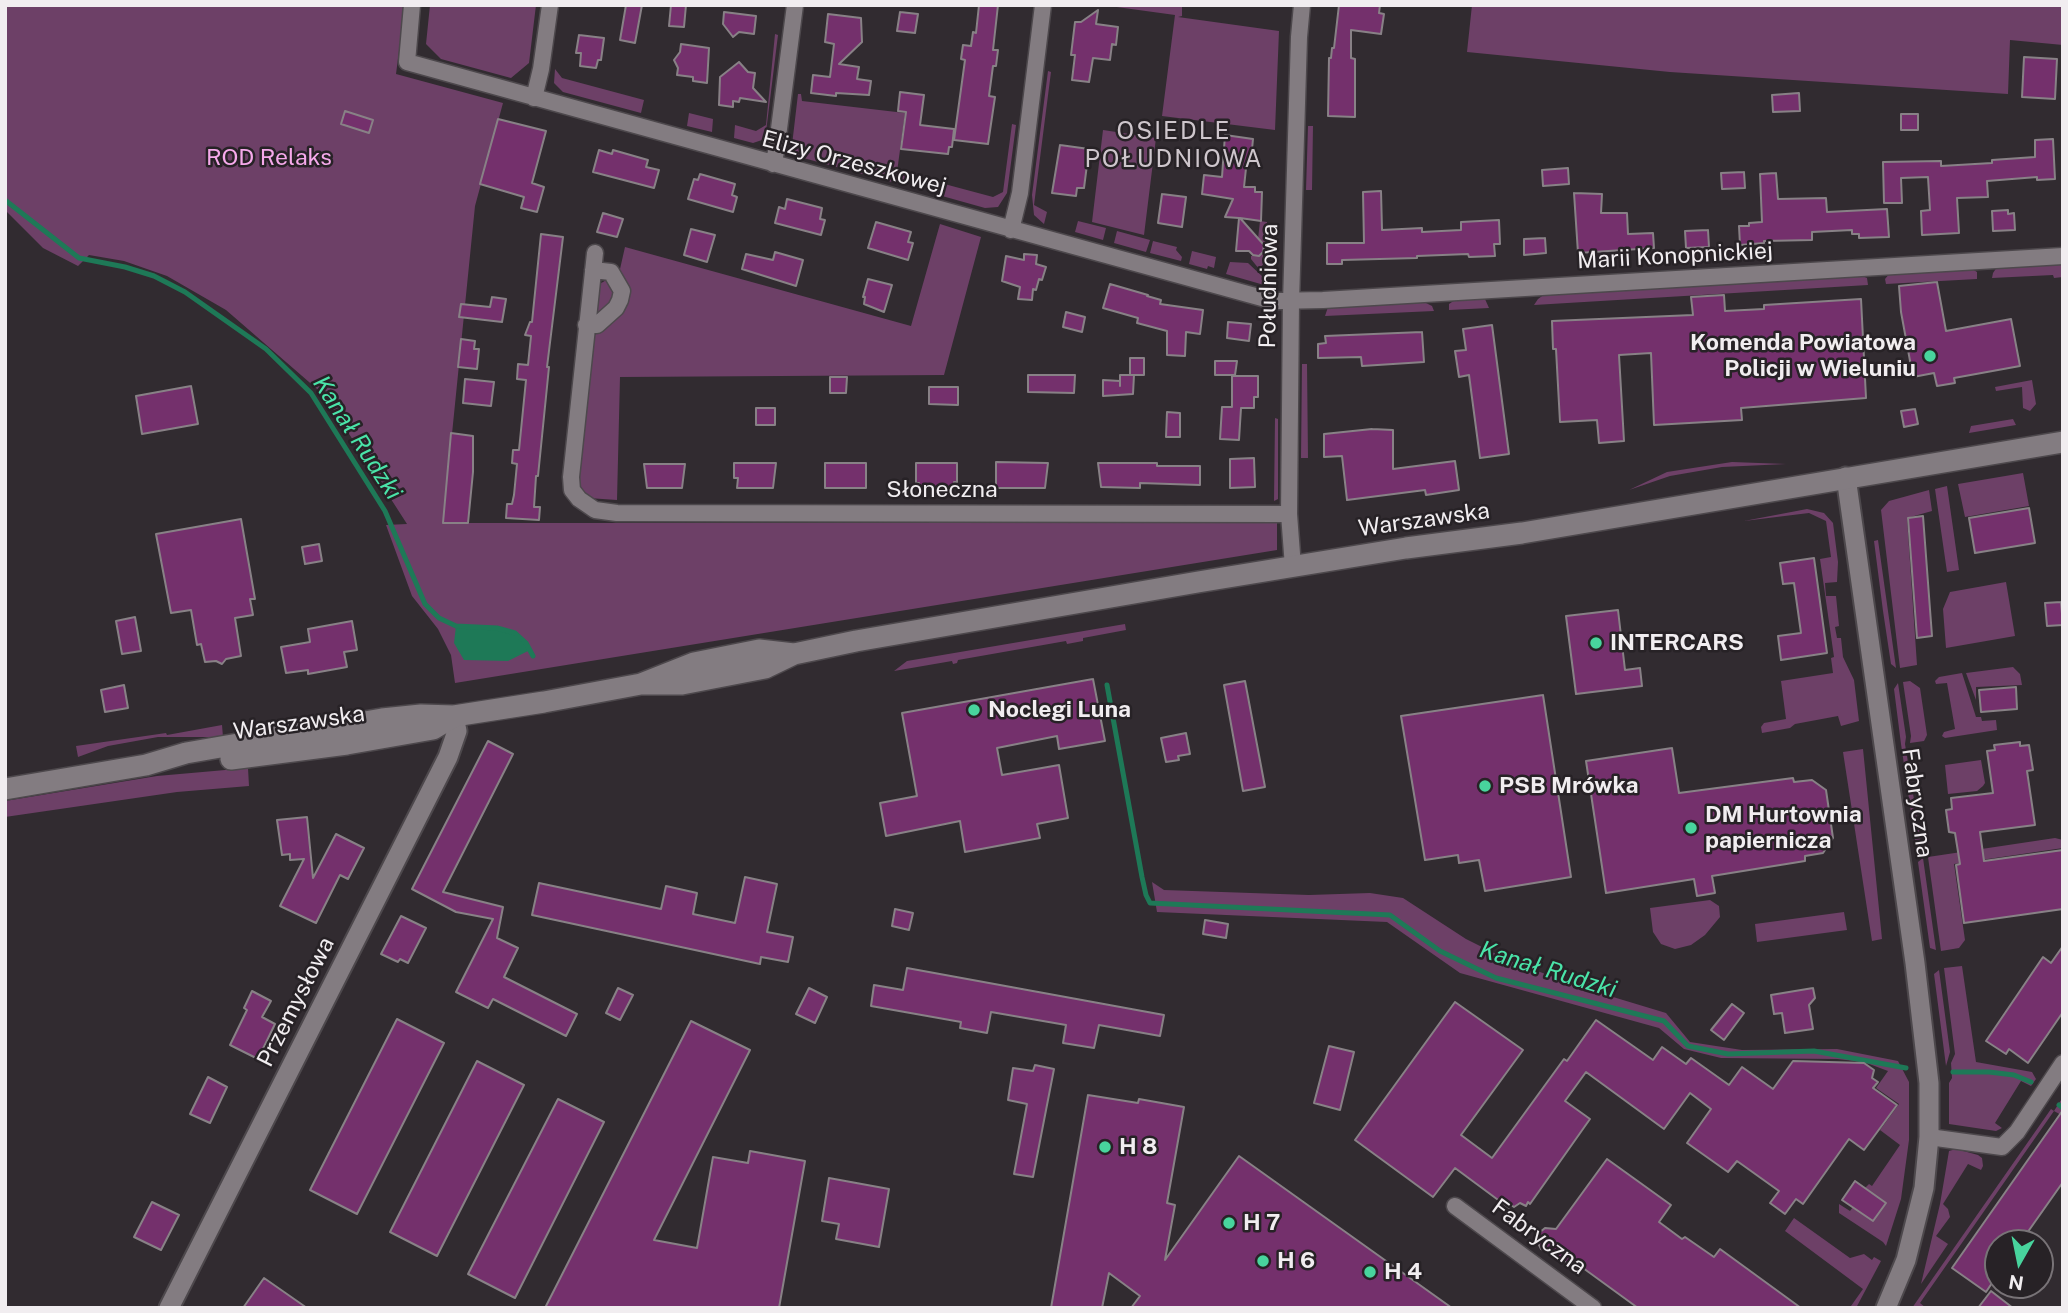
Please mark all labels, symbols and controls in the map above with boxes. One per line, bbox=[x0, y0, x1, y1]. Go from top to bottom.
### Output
district label: OSIEDLE POŁUDNIOWA bbox=[1086, 118, 1262, 174]
street label: Elizy Orzeszkowej bbox=[759, 125, 949, 201]
park label: ROD Relaks bbox=[206, 144, 332, 172]
street label: Południowa bbox=[1254, 223, 1284, 349]
street label: Marii Konopnickiej bbox=[1576, 237, 1774, 275]
place label: Komenda Powiatowa Policji w Wieluniu bbox=[1690, 329, 1916, 383]
marker: Komenda Powiatowa Policji w Wieluniu bbox=[1922, 348, 1938, 364]
water label: Kanał Rudzki bbox=[306, 371, 408, 505]
street label: Słoneczna bbox=[886, 476, 998, 504]
street label: Warszawska bbox=[1357, 497, 1491, 543]
place label: INTERCARS bbox=[1610, 629, 1744, 657]
marker: INTERCARS bbox=[1588, 635, 1604, 651]
place label: Noclegi Luna bbox=[988, 696, 1131, 724]
street label: Warszawska bbox=[232, 700, 366, 746]
marker: Noclegi Luna bbox=[966, 702, 982, 718]
street label: Fabryczna bbox=[1896, 746, 1938, 860]
place label: PSB Mrówka bbox=[1499, 772, 1638, 800]
marker: PSB Mrówka bbox=[1477, 778, 1493, 794]
place label: DM Hurtownia papiernicza bbox=[1705, 801, 1862, 855]
marker: DM Hurtownia papiernicza bbox=[1683, 820, 1699, 836]
street label: Przemysłowa bbox=[252, 933, 340, 1071]
water label: Kanał Rudzki bbox=[1476, 935, 1620, 1005]
place label: H 8 bbox=[1119, 1133, 1157, 1161]
marker: H 8 bbox=[1097, 1139, 1113, 1155]
street label: Fabryczna bbox=[1486, 1193, 1592, 1281]
place label: H 7 bbox=[1243, 1209, 1280, 1237]
marker: H 7 bbox=[1221, 1215, 1237, 1231]
north arrow bbox=[1984, 1229, 2054, 1299]
place label: H 6 bbox=[1277, 1247, 1315, 1275]
marker: H 6 bbox=[1255, 1253, 1271, 1269]
place label: H 4 bbox=[1384, 1258, 1422, 1286]
marker: H 4 bbox=[1362, 1264, 1378, 1280]
text: N bbox=[2007, 1271, 2025, 1295]

